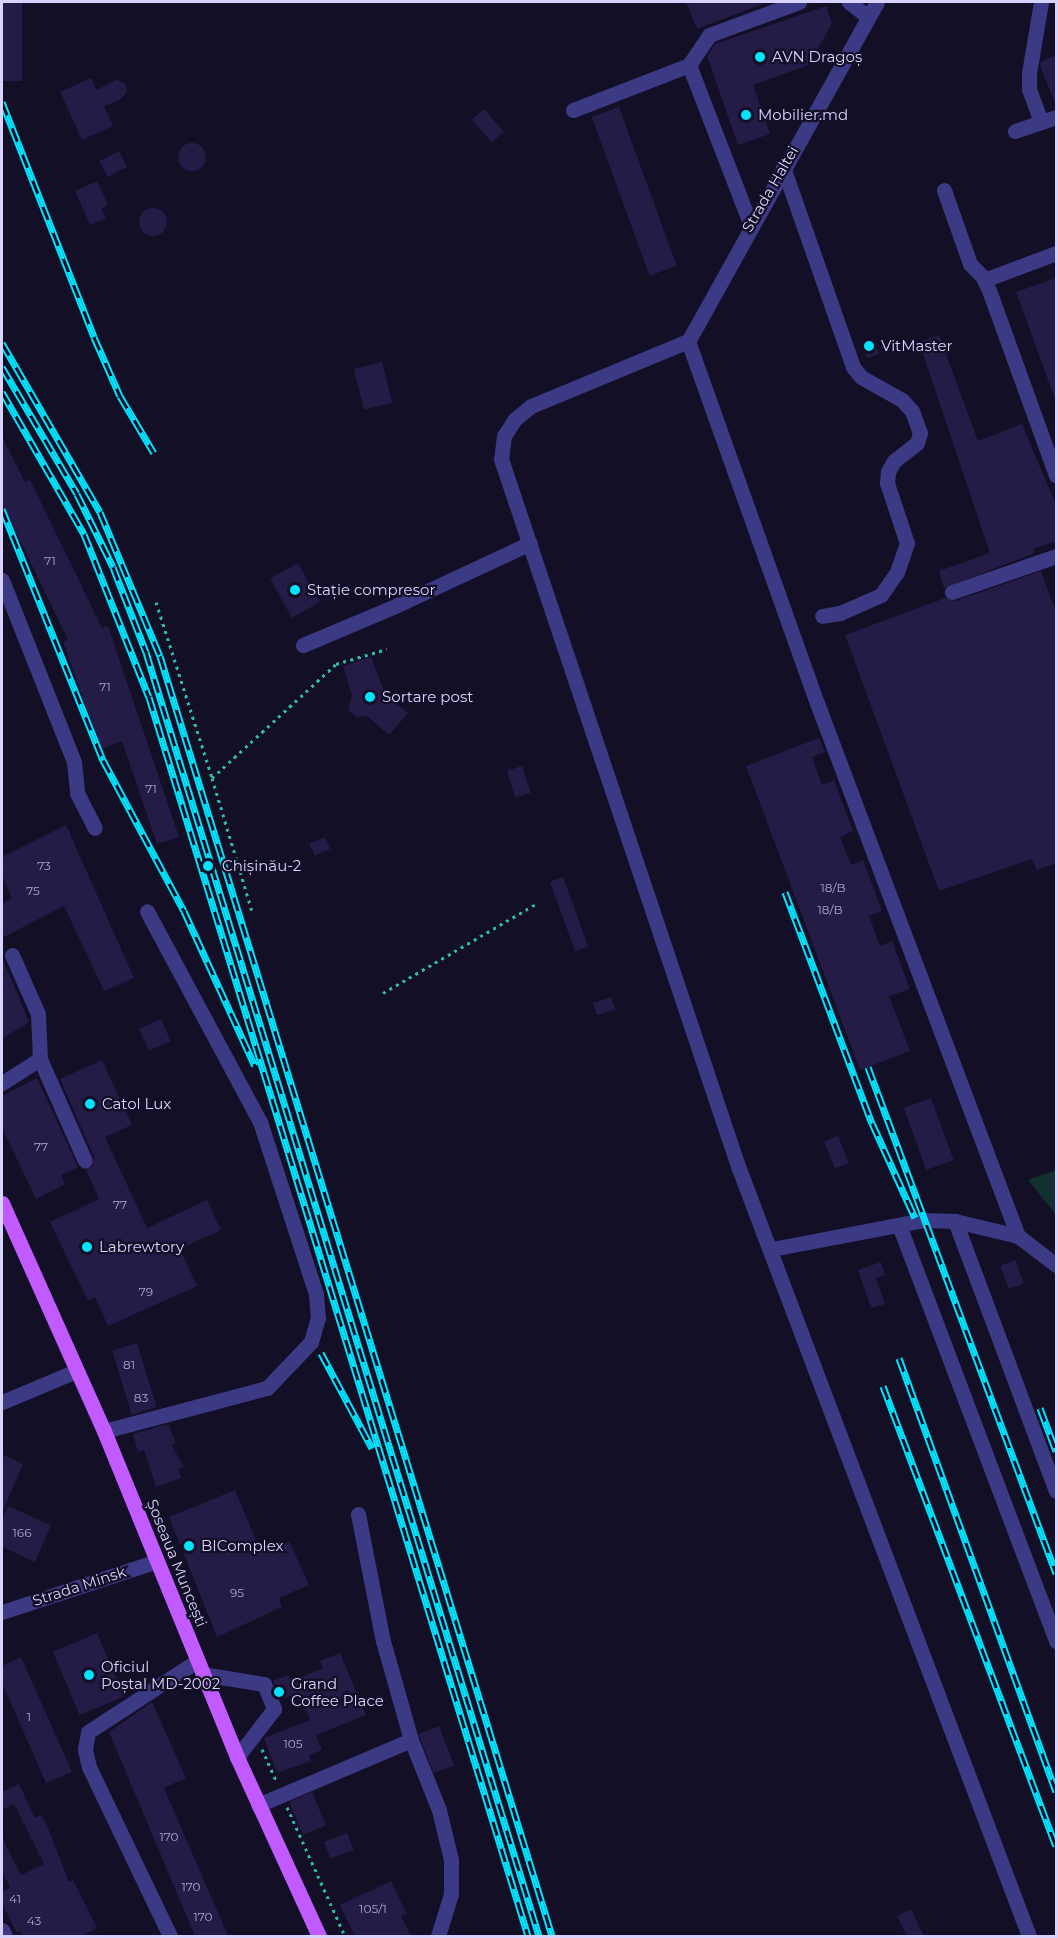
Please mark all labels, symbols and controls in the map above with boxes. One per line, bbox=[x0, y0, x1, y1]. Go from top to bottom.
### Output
place label: AVN Dragoș bbox=[772, 48, 862, 66]
marker: AVN Dragoș bbox=[753, 50, 767, 64]
place label: Mobilier.md bbox=[758, 106, 848, 124]
marker: Mobilier.md bbox=[739, 108, 753, 122]
street label: Strada Haltei bbox=[738, 143, 802, 235]
place label: VitMaster bbox=[881, 337, 953, 355]
marker: VitMaster bbox=[862, 339, 876, 353]
house number: 71 bbox=[44, 554, 56, 568]
place label: Stație compresor bbox=[307, 581, 435, 599]
marker: Stație compresor bbox=[288, 583, 302, 597]
house number: 71 bbox=[99, 680, 111, 694]
place label: Sortare post bbox=[382, 688, 473, 706]
marker: Sortare post bbox=[363, 690, 377, 704]
house number: 71 bbox=[145, 782, 157, 796]
marker: Chișinău-2 bbox=[199, 857, 217, 875]
place label: Chișinău-2 bbox=[222, 857, 301, 875]
house number: 73 bbox=[37, 859, 51, 873]
house number: 18/B bbox=[820, 881, 846, 895]
house number: 75 bbox=[26, 884, 40, 898]
house number: 18/B bbox=[817, 903, 843, 917]
place label: Catol Lux bbox=[102, 1095, 171, 1113]
marker: Catol Lux bbox=[83, 1097, 97, 1111]
house number: 77 bbox=[34, 1140, 48, 1154]
house number: 77 bbox=[113, 1198, 127, 1212]
place label: Labrewtory bbox=[99, 1238, 184, 1256]
marker: Labrewtory bbox=[80, 1240, 94, 1254]
house number: 79 bbox=[139, 1285, 153, 1299]
house number: 81 bbox=[123, 1358, 135, 1372]
house number: 83 bbox=[134, 1391, 148, 1405]
street label: Șoseaua Muncești bbox=[143, 1497, 211, 1629]
house number: 166 bbox=[13, 1526, 31, 1540]
place label: BIComplex bbox=[201, 1537, 284, 1555]
marker: BIComplex bbox=[182, 1539, 196, 1553]
street label: Strada Minsk bbox=[30, 1562, 128, 1610]
house number: 95 bbox=[230, 1586, 244, 1600]
place label: Oficiul Poștal MD-2002 bbox=[101, 1657, 220, 1692]
marker: Oficiul Poștal MD-2002 bbox=[82, 1668, 96, 1682]
place label: Grand Coffee Place bbox=[291, 1674, 384, 1709]
marker: Grand Coffee Place bbox=[272, 1685, 286, 1699]
house number: 1 bbox=[27, 1710, 31, 1724]
house number: 105 bbox=[283, 1737, 303, 1751]
house number: 170 bbox=[159, 1830, 179, 1844]
house number: 170 bbox=[181, 1880, 201, 1894]
house number: 41 bbox=[9, 1892, 21, 1906]
house number: 105/1 bbox=[359, 1902, 387, 1916]
house number: 170 bbox=[193, 1910, 213, 1924]
house number: 43 bbox=[27, 1914, 41, 1928]

